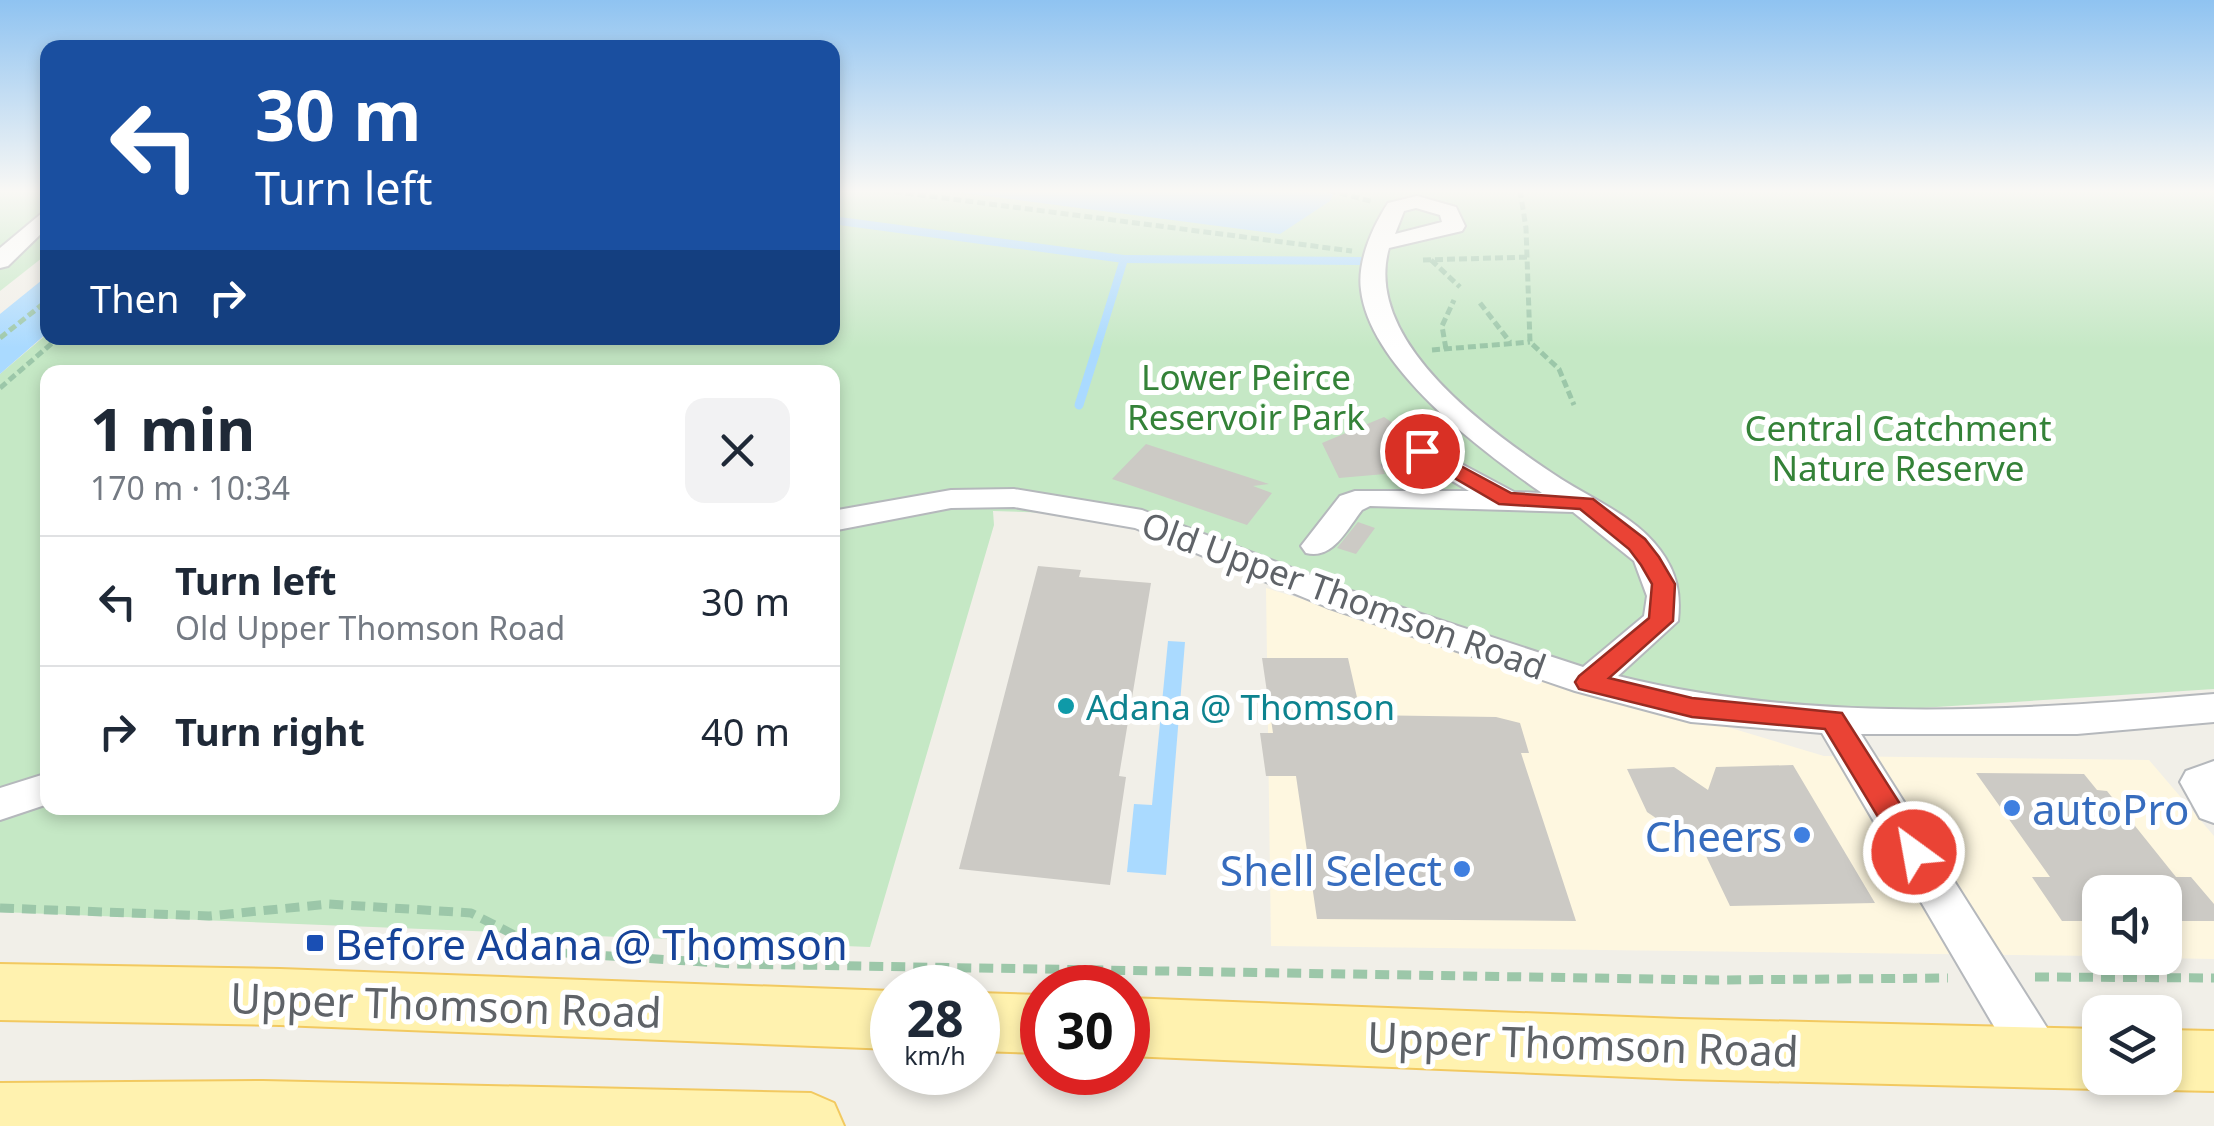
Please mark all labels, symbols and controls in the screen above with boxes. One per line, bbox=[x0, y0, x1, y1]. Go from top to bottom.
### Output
text: 30 m bbox=[255, 66, 422, 162]
icon: left bbox=[90, 80, 220, 210]
text: Turn left bbox=[255, 157, 432, 218]
icon: right bbox=[200, 270, 255, 325]
text: Then bbox=[90, 272, 180, 324]
park label: Lower Peirce Reservoir Park bbox=[1127, 353, 1365, 440]
text: 1 min bbox=[90, 387, 255, 469]
button: close bbox=[685, 398, 790, 503]
park label: Central Catchment Nature Reserve bbox=[1744, 404, 2052, 491]
pin bbox=[1380, 409, 1465, 494]
icon: arrive bbox=[1395, 424, 1450, 479]
text: 170 m · 10:34 bbox=[90, 466, 290, 509]
street label: Old Upper Thomson Road bbox=[1135, 500, 1553, 690]
text: Turn left bbox=[175, 554, 337, 606]
icon: left bbox=[90, 574, 145, 629]
text: 30 m bbox=[701, 575, 790, 627]
text: Old Upper Thomson Road bbox=[175, 606, 565, 649]
place label: Adana @ Thomson bbox=[1086, 683, 1395, 730]
marker: Adana @ Thomson bbox=[1055, 695, 1077, 717]
icon: right bbox=[90, 704, 145, 759]
text: Turn right bbox=[175, 705, 365, 757]
text: 40 m bbox=[701, 705, 790, 757]
place label: autoPro bbox=[2032, 780, 2189, 837]
marker: autoPro bbox=[2001, 797, 2023, 819]
position arrow bbox=[1862, 800, 1966, 904]
place label: Cheers bbox=[1645, 807, 1782, 864]
marker: Cheers bbox=[1791, 824, 1813, 846]
place label: Shell Select bbox=[1220, 841, 1442, 898]
marker: Shell Select bbox=[1451, 858, 1473, 880]
map controls bbox=[2082, 875, 2182, 1095]
button: sound bbox=[2082, 875, 2182, 975]
place label: Before Adana @ Thomson bbox=[335, 915, 848, 972]
marker: Before Adana @ Thomson bbox=[304, 932, 326, 954]
speed limit sign: 30 bbox=[1020, 965, 1150, 1095]
street label: Upper Thomson Road bbox=[229, 968, 663, 1040]
text: 28 bbox=[906, 984, 964, 1052]
button: layers bbox=[2082, 995, 2182, 1095]
street label: Upper Thomson Road bbox=[1366, 1007, 1800, 1079]
text: km/h bbox=[904, 1038, 966, 1072]

